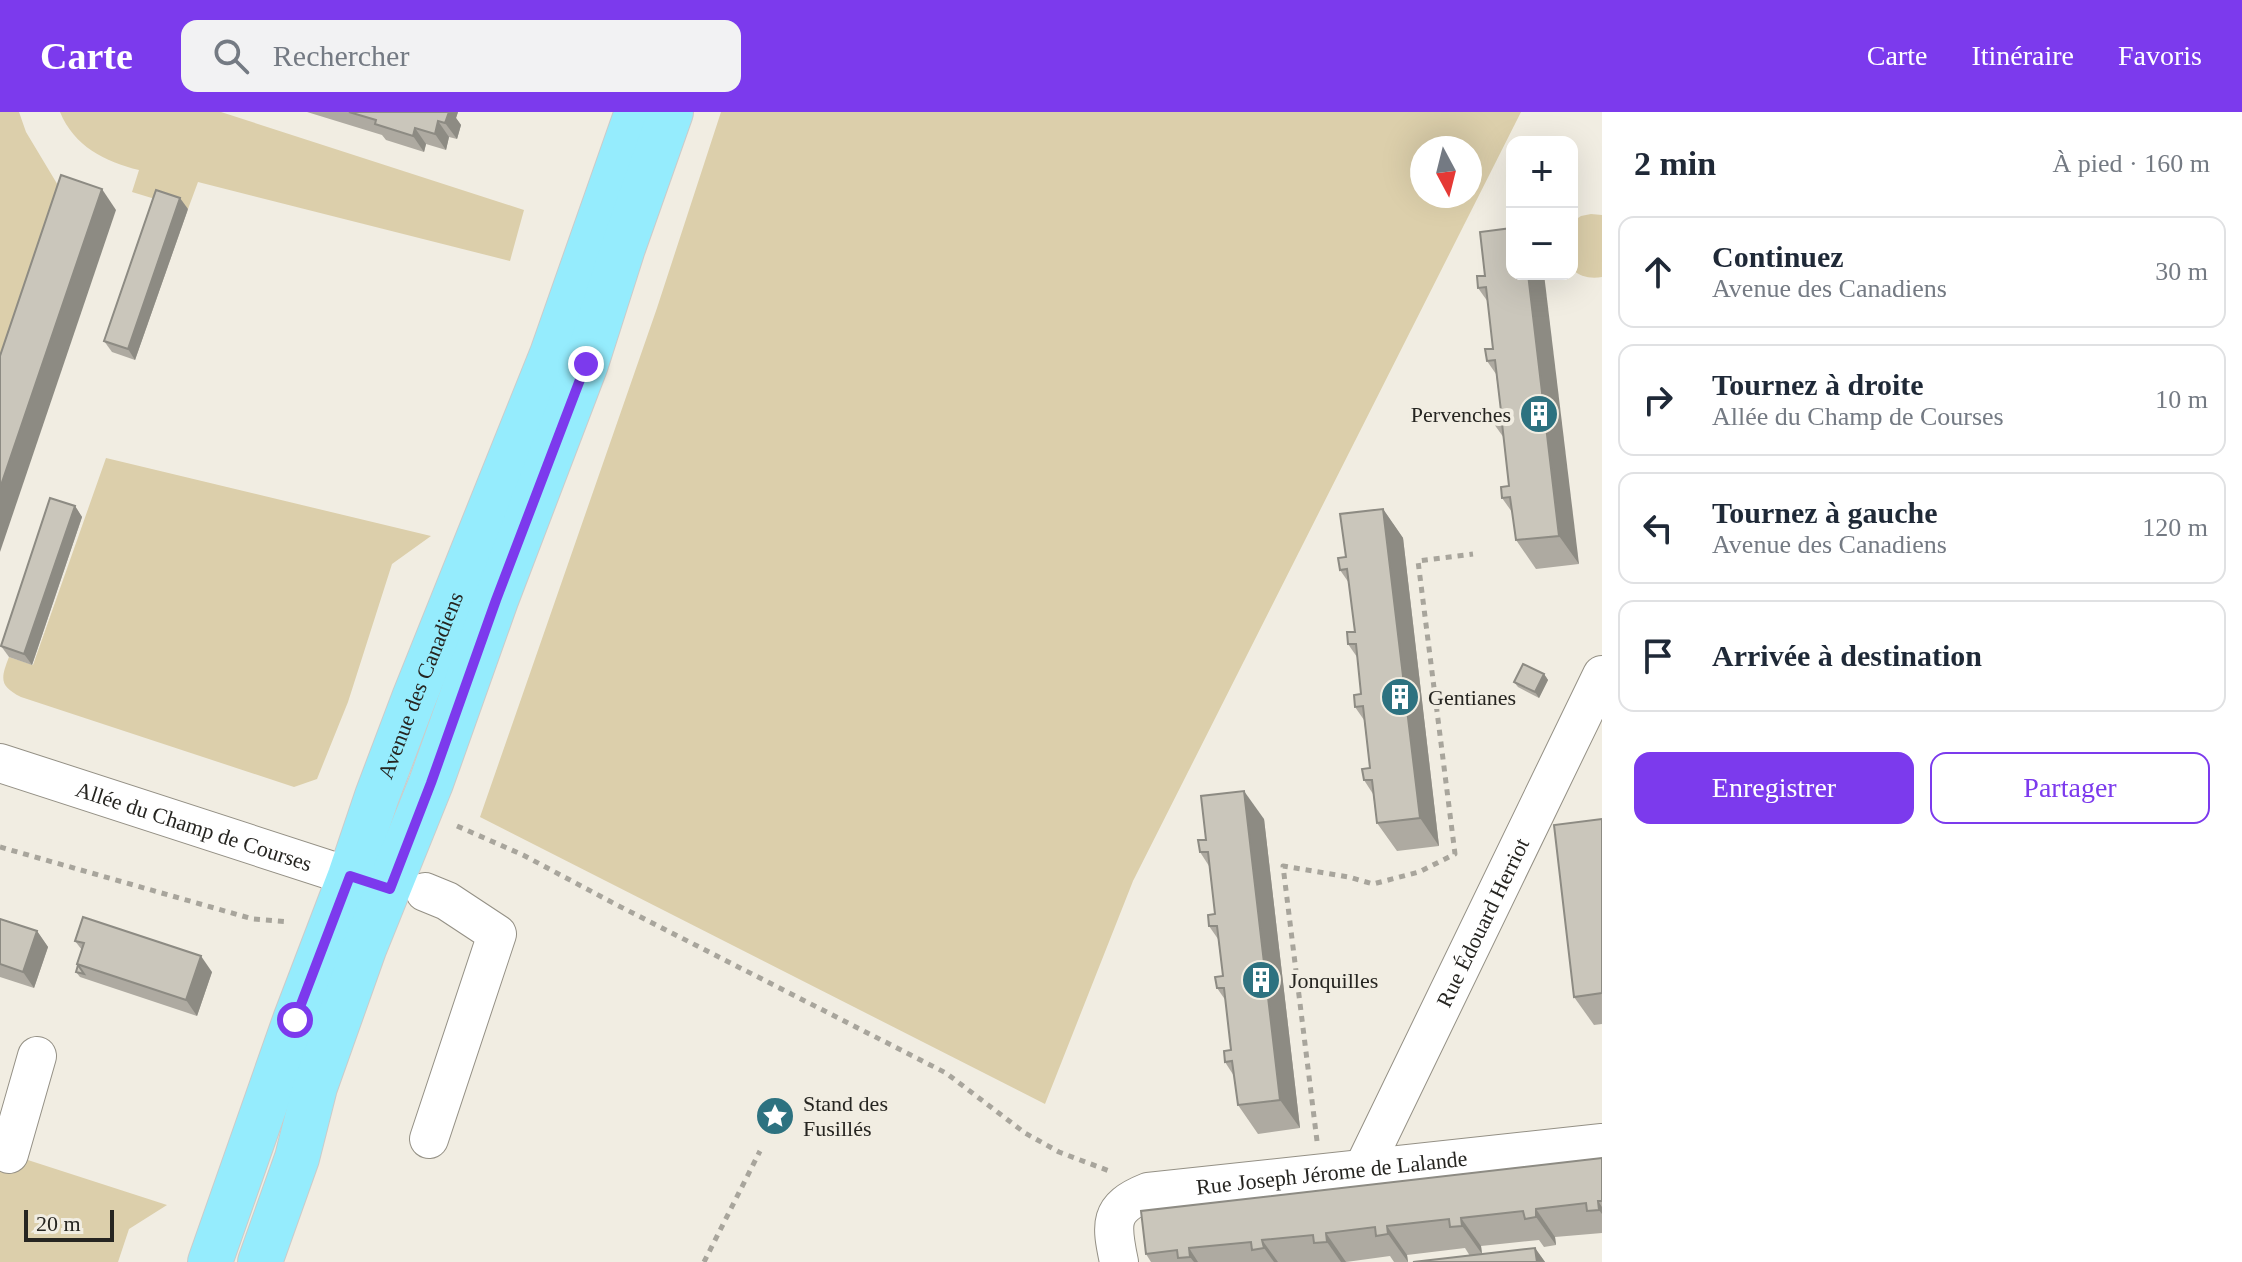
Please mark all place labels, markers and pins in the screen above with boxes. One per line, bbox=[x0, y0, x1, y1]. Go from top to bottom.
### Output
building icon: Pervenches bbox=[1518, 393, 1560, 435]
place label: Pervenches bbox=[1411, 402, 1511, 427]
building icon: Gentianes bbox=[1379, 676, 1421, 718]
place label: Gentianes bbox=[1428, 685, 1516, 710]
building icon: Jonquilles bbox=[1240, 959, 1282, 1001]
place label: Jonquilles bbox=[1289, 968, 1378, 993]
place label: Stand des Fusillés bbox=[803, 1091, 888, 1141]
place icon: Stand des Fusillés bbox=[754, 1095, 796, 1137]

